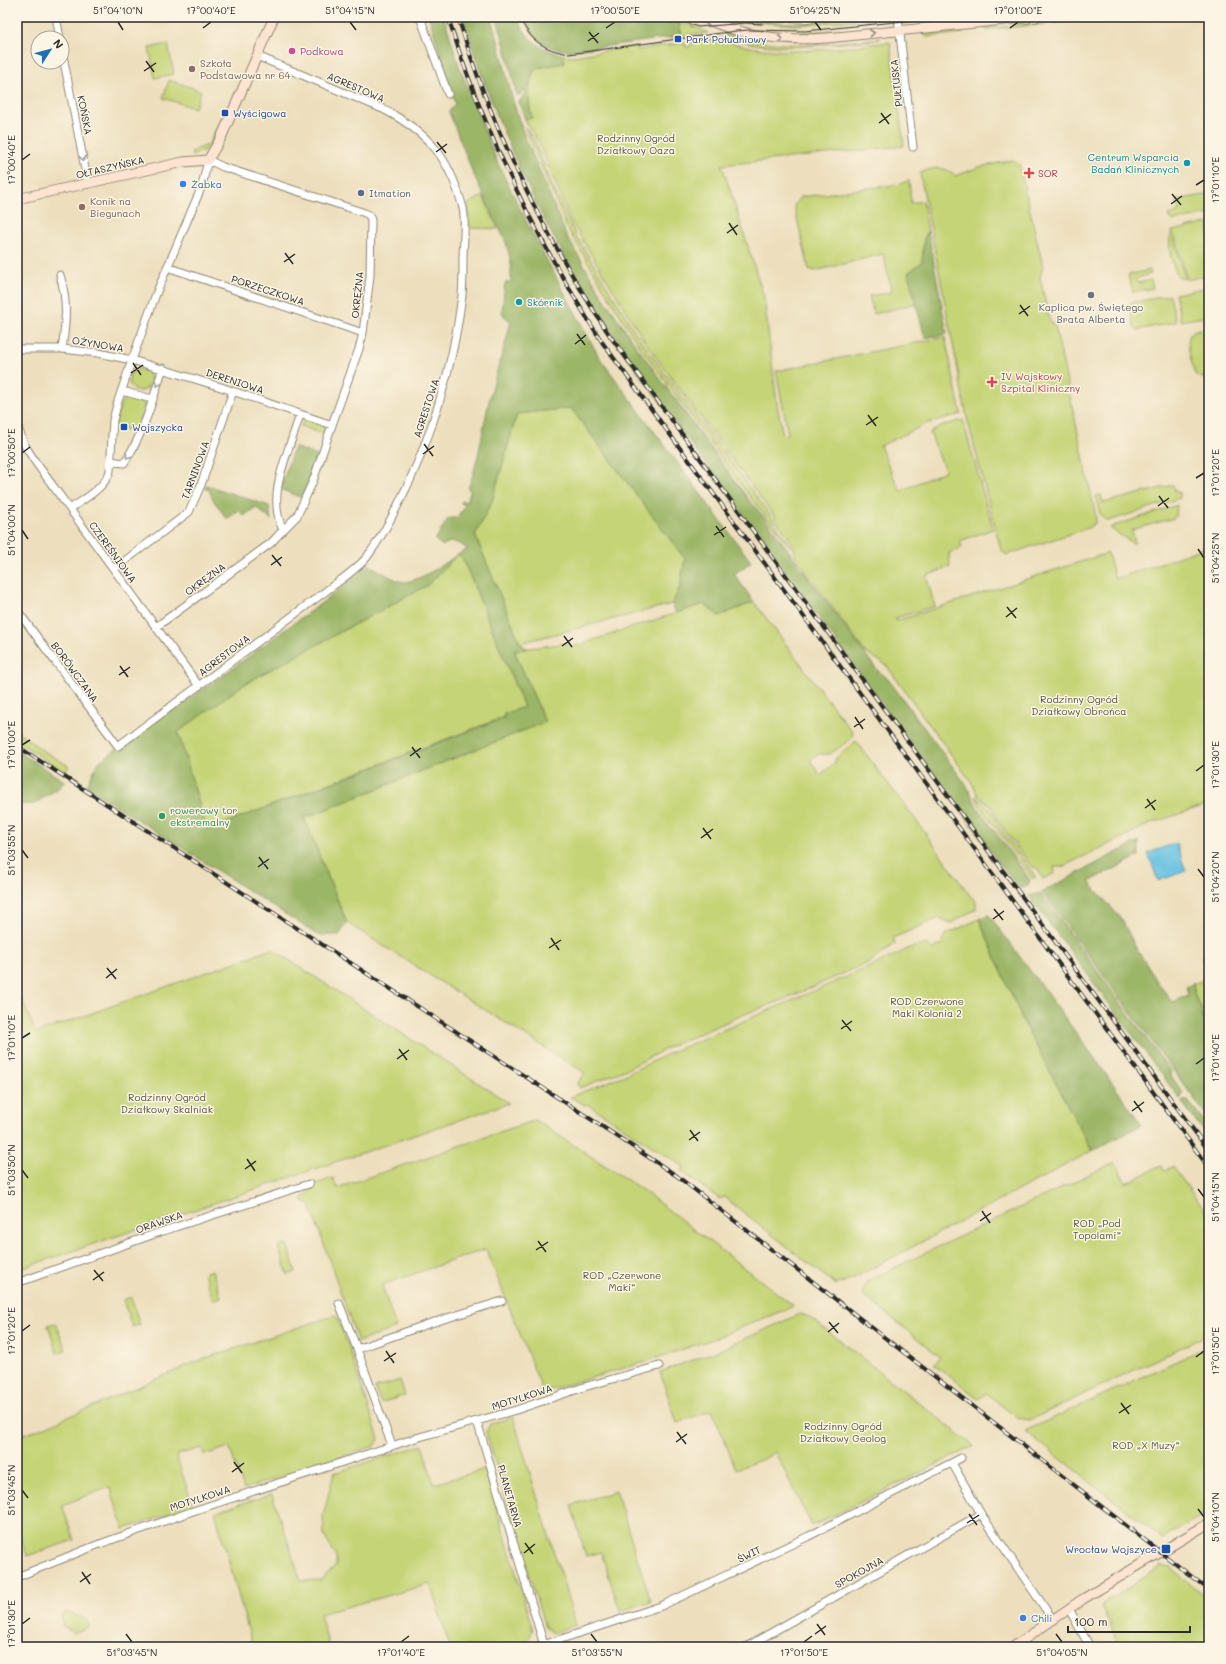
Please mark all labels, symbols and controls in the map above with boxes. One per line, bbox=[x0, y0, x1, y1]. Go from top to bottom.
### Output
text: 51°04'10"N bbox=[93, 3, 143, 17]
text: 17°00'40"E bbox=[186, 3, 236, 17]
text: 51°04'15"N bbox=[325, 3, 375, 17]
text: 17°00'50"E bbox=[590, 3, 640, 17]
text: 51°04'25"N bbox=[790, 3, 840, 17]
text: 17°01'00"E bbox=[994, 3, 1042, 17]
one-way arrow bbox=[869, 29, 875, 38]
north arrow bbox=[30, 30, 70, 70]
place label: Park Południowy bbox=[686, 32, 766, 46]
marker: Park Południowy bbox=[673, 34, 683, 44]
one-way arrow bbox=[777, 34, 783, 43]
text: N bbox=[50, 36, 67, 52]
place label: Podkowa bbox=[300, 44, 344, 58]
marker: Podkowa bbox=[287, 46, 297, 56]
place label: Szkoła Podstawowa nr 64 bbox=[200, 56, 291, 82]
street label: PUŁTUSKA bbox=[887, 58, 905, 108]
marker: Szkoła Podstawowa nr 64 bbox=[187, 64, 197, 74]
street label: AGRESTOWA bbox=[325, 69, 387, 105]
street label: KOŃSKA bbox=[74, 94, 96, 136]
place label: Wyścigowa bbox=[233, 106, 287, 120]
marker: Wyścigowa bbox=[220, 108, 230, 118]
park label: Rodzinny Ogród Działkowy Oaza bbox=[597, 131, 675, 157]
text: 17°00'40"E bbox=[4, 135, 18, 185]
place label: Centrum Wsparcia Badań Klinicznych bbox=[1088, 150, 1179, 176]
street label: OŁTASZYŃSKA bbox=[75, 152, 146, 182]
one-way arrow bbox=[78, 154, 86, 161]
text: 17°01'10"E bbox=[1208, 156, 1222, 203]
marker: Centrum Wsparcia Badań Klinicznych bbox=[1182, 158, 1192, 168]
place label: SOR bbox=[1038, 166, 1058, 180]
marker: SOR bbox=[1023, 167, 1035, 179]
place label: Żabka bbox=[191, 177, 222, 191]
marker: Żabka bbox=[178, 179, 188, 189]
place label: Itmation bbox=[369, 186, 411, 200]
marker: Itmation bbox=[356, 188, 366, 198]
place label: Konik na Biegunach bbox=[90, 194, 140, 220]
marker: Konik na Biegunach bbox=[77, 202, 87, 212]
street label: OKRĘŻNA bbox=[348, 271, 366, 319]
street label: PORZECZKOWA bbox=[229, 272, 307, 308]
marker: Kaplica pw. Świętego Brata Alberta bbox=[1086, 290, 1096, 300]
place label: Skórnik bbox=[527, 295, 563, 309]
marker: Skórnik bbox=[514, 297, 524, 307]
place label: Kaplica pw. Świętego Brata Alberta bbox=[1039, 300, 1143, 326]
street label: OŻYNOWA bbox=[71, 333, 125, 355]
street label: DERENIOWA bbox=[204, 365, 266, 397]
place label: IV Wojskowy Szpital Kliniczny bbox=[1001, 369, 1080, 395]
marker: IV Wojskowy Szpital Kliniczny bbox=[986, 376, 998, 388]
street label: AGRESTOWA bbox=[410, 377, 442, 439]
one-way arrow bbox=[154, 380, 162, 387]
place label: Wojszycka bbox=[132, 420, 183, 434]
marker: Wojszycka bbox=[119, 422, 129, 432]
text: 17°00'50"E bbox=[4, 428, 18, 478]
street label: TARNINOWA bbox=[178, 439, 212, 501]
text: 17°01'20"E bbox=[1208, 449, 1222, 497]
one-way arrow bbox=[126, 452, 133, 459]
text: 51°04'00"N bbox=[4, 504, 18, 556]
street label: CZEREŚNIOWA bbox=[86, 518, 140, 586]
text: 51°04'25"N bbox=[1208, 533, 1222, 583]
street label: OKRĘŻNA bbox=[182, 559, 228, 599]
street label: AGRESTOWA bbox=[195, 631, 253, 679]
street label: BORÓWCZANA bbox=[48, 639, 102, 705]
park label: Rodzinny Ogród Działkowy Obrońca bbox=[1031, 692, 1127, 718]
text: 17°01'00"E bbox=[4, 721, 18, 769]
text: 17°01'30"E bbox=[1208, 741, 1222, 789]
place label: rowerowy tor ekstremalny bbox=[170, 803, 237, 829]
marker: rowerowy tor ekstremalny bbox=[157, 811, 167, 821]
text: 51°03'55"N bbox=[4, 825, 18, 875]
text: 51°04'20"N bbox=[1208, 851, 1222, 903]
park label: ROD Czerwone Maki Kolonia 2 bbox=[890, 994, 964, 1020]
text: 17°01'10"E bbox=[4, 1014, 18, 1061]
text: 17°01'40"E bbox=[1208, 1034, 1222, 1082]
park label: Rodzinny Ogród Działkowy Skalniak bbox=[121, 1090, 213, 1116]
text: 51°03'50"N bbox=[4, 1144, 18, 1196]
text: 51°04'15"N bbox=[1208, 1172, 1222, 1222]
street label: ORAWSKA bbox=[134, 1207, 184, 1237]
park label: ROD „Pod Topolami” bbox=[1073, 1216, 1121, 1242]
park label: ROD „Czerwone Maki” bbox=[583, 1268, 661, 1294]
text: 17°01'20"E bbox=[4, 1307, 18, 1355]
text: 17°01'50"E bbox=[1208, 1327, 1222, 1375]
street label: MOTYLKOWA bbox=[490, 1381, 554, 1413]
park label: Rodzinny Ogród Działkowy Geolog bbox=[800, 1419, 886, 1445]
park label: ROD „X Muzy” bbox=[1112, 1438, 1180, 1452]
street label: PLANETARNA bbox=[494, 1463, 526, 1529]
text: 51°03'45"N bbox=[4, 1465, 18, 1516]
street label: MOTYLKOWA bbox=[168, 1482, 232, 1514]
text: 51°04'10"N bbox=[1208, 1492, 1222, 1542]
street label: ŚWIT bbox=[735, 1542, 763, 1566]
place label: Wrocław Wojszyce bbox=[1065, 1542, 1157, 1556]
marker: Wrocław Wojszyce bbox=[1160, 1543, 1172, 1555]
street label: SPOKOJNA bbox=[832, 1553, 886, 1591]
text: 17°01'30"E bbox=[4, 1600, 18, 1648]
scale bar bbox=[1068, 1608, 1190, 1634]
place label: Chili bbox=[1031, 1611, 1052, 1625]
marker: Chili bbox=[1018, 1613, 1028, 1623]
text: 100 m bbox=[1074, 1613, 1108, 1629]
text: 51°03'45"N bbox=[107, 1645, 158, 1659]
text: 17°01'40"E bbox=[377, 1645, 425, 1659]
text: 51°03'55"N bbox=[572, 1645, 622, 1659]
text: 17°01'50"E bbox=[780, 1645, 828, 1659]
text: 51°04'05"N bbox=[1036, 1645, 1088, 1659]

